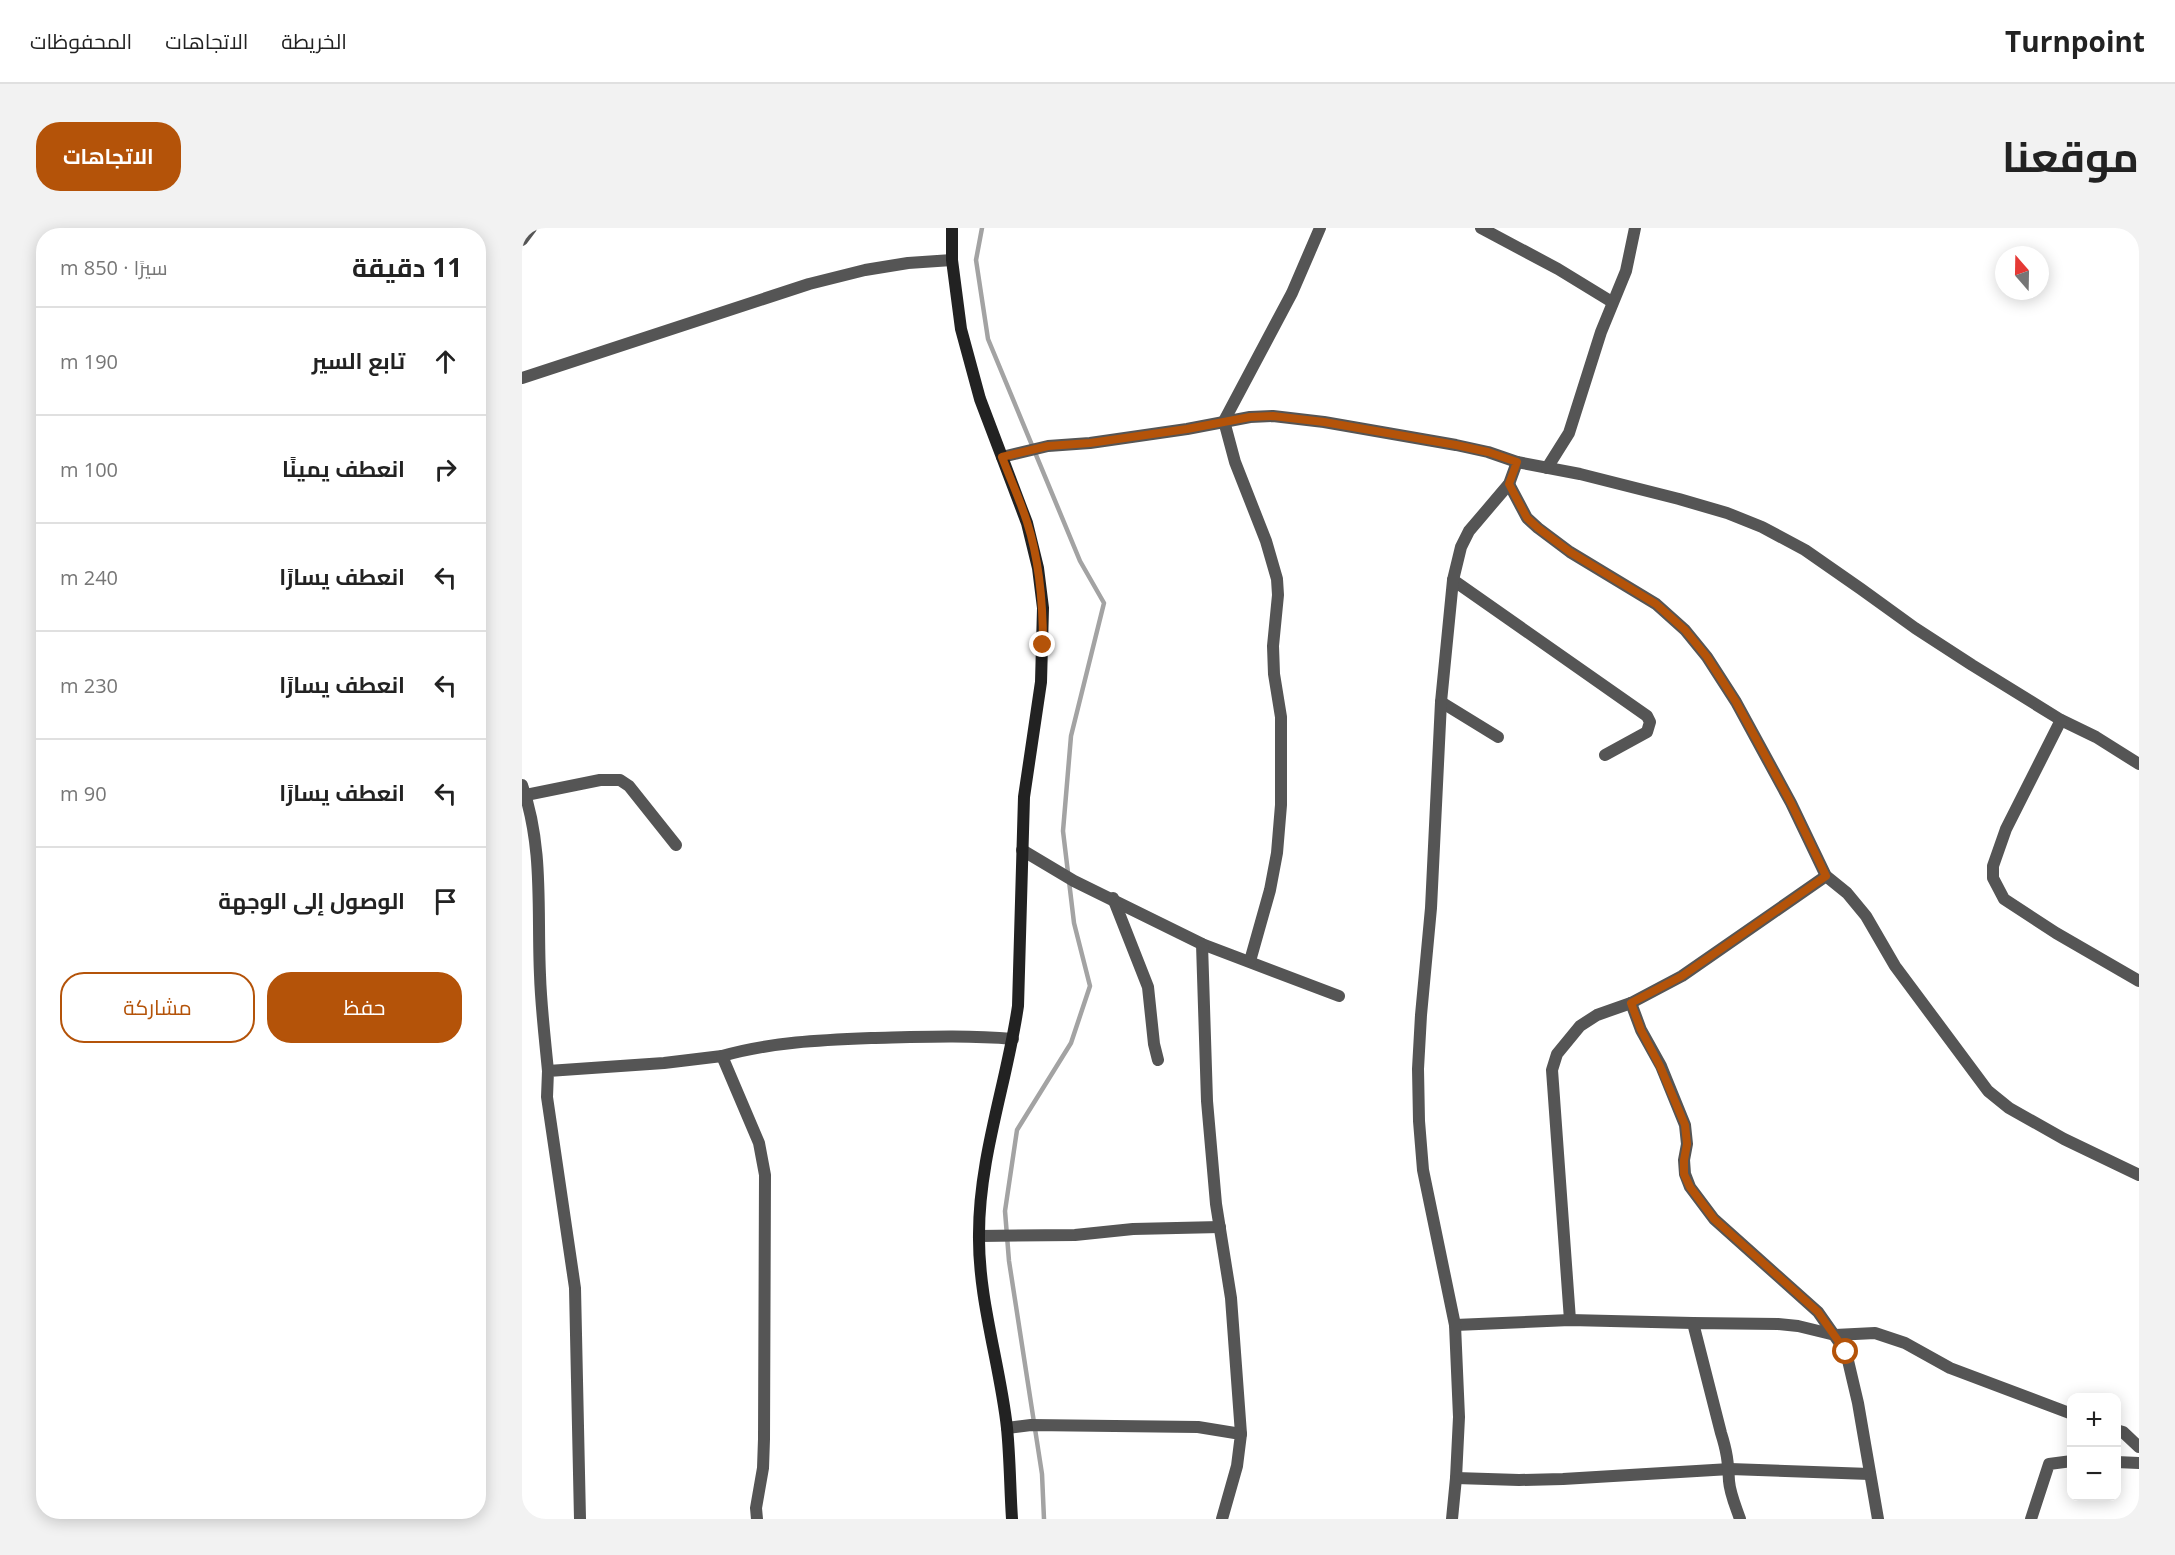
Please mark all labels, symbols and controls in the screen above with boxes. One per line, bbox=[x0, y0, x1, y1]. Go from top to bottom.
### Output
text: Turnpoint bbox=[2005, 22, 2145, 60]
text: المحفوظات bbox=[30, 27, 132, 55]
text: الاتجاهات bbox=[165, 27, 248, 55]
text: الخريطة bbox=[281, 27, 347, 55]
button: الاتجاهات bbox=[36, 122, 181, 191]
text: موقعنا bbox=[2002, 127, 2139, 184]
north arrow bbox=[1995, 246, 2049, 300]
text: 11 دقيقة bbox=[352, 249, 462, 285]
text: سيرًا · 850 m bbox=[60, 254, 167, 281]
text: تابع السير bbox=[312, 345, 405, 375]
icon: ahead bbox=[429, 345, 462, 378]
text: 190 m bbox=[60, 348, 118, 375]
text: انعطف يمينًا bbox=[282, 453, 405, 483]
icon: right bbox=[429, 453, 462, 486]
text: 100 m bbox=[60, 456, 118, 483]
text: انعطف يسارًا bbox=[279, 561, 405, 591]
icon: left bbox=[429, 561, 462, 594]
text: 240 m bbox=[60, 564, 118, 591]
route end bbox=[1029, 631, 1055, 657]
text: انعطف يسارًا bbox=[279, 669, 405, 699]
icon: left bbox=[429, 669, 462, 702]
text: 230 m bbox=[60, 672, 118, 699]
text: انعطف يسارًا bbox=[279, 777, 405, 807]
icon: left bbox=[429, 777, 462, 810]
text: 90 m bbox=[60, 780, 107, 807]
text: الوصول إلى الوجهة bbox=[218, 885, 405, 915]
icon: arrive bbox=[429, 885, 462, 918]
button: مشاركة bbox=[60, 972, 255, 1043]
button: حفظ bbox=[267, 972, 462, 1043]
route start bbox=[1832, 1338, 1858, 1364]
map controls bbox=[2067, 1393, 2121, 1501]
button: + bbox=[2067, 1393, 2121, 1447]
button: − bbox=[2067, 1447, 2121, 1501]

